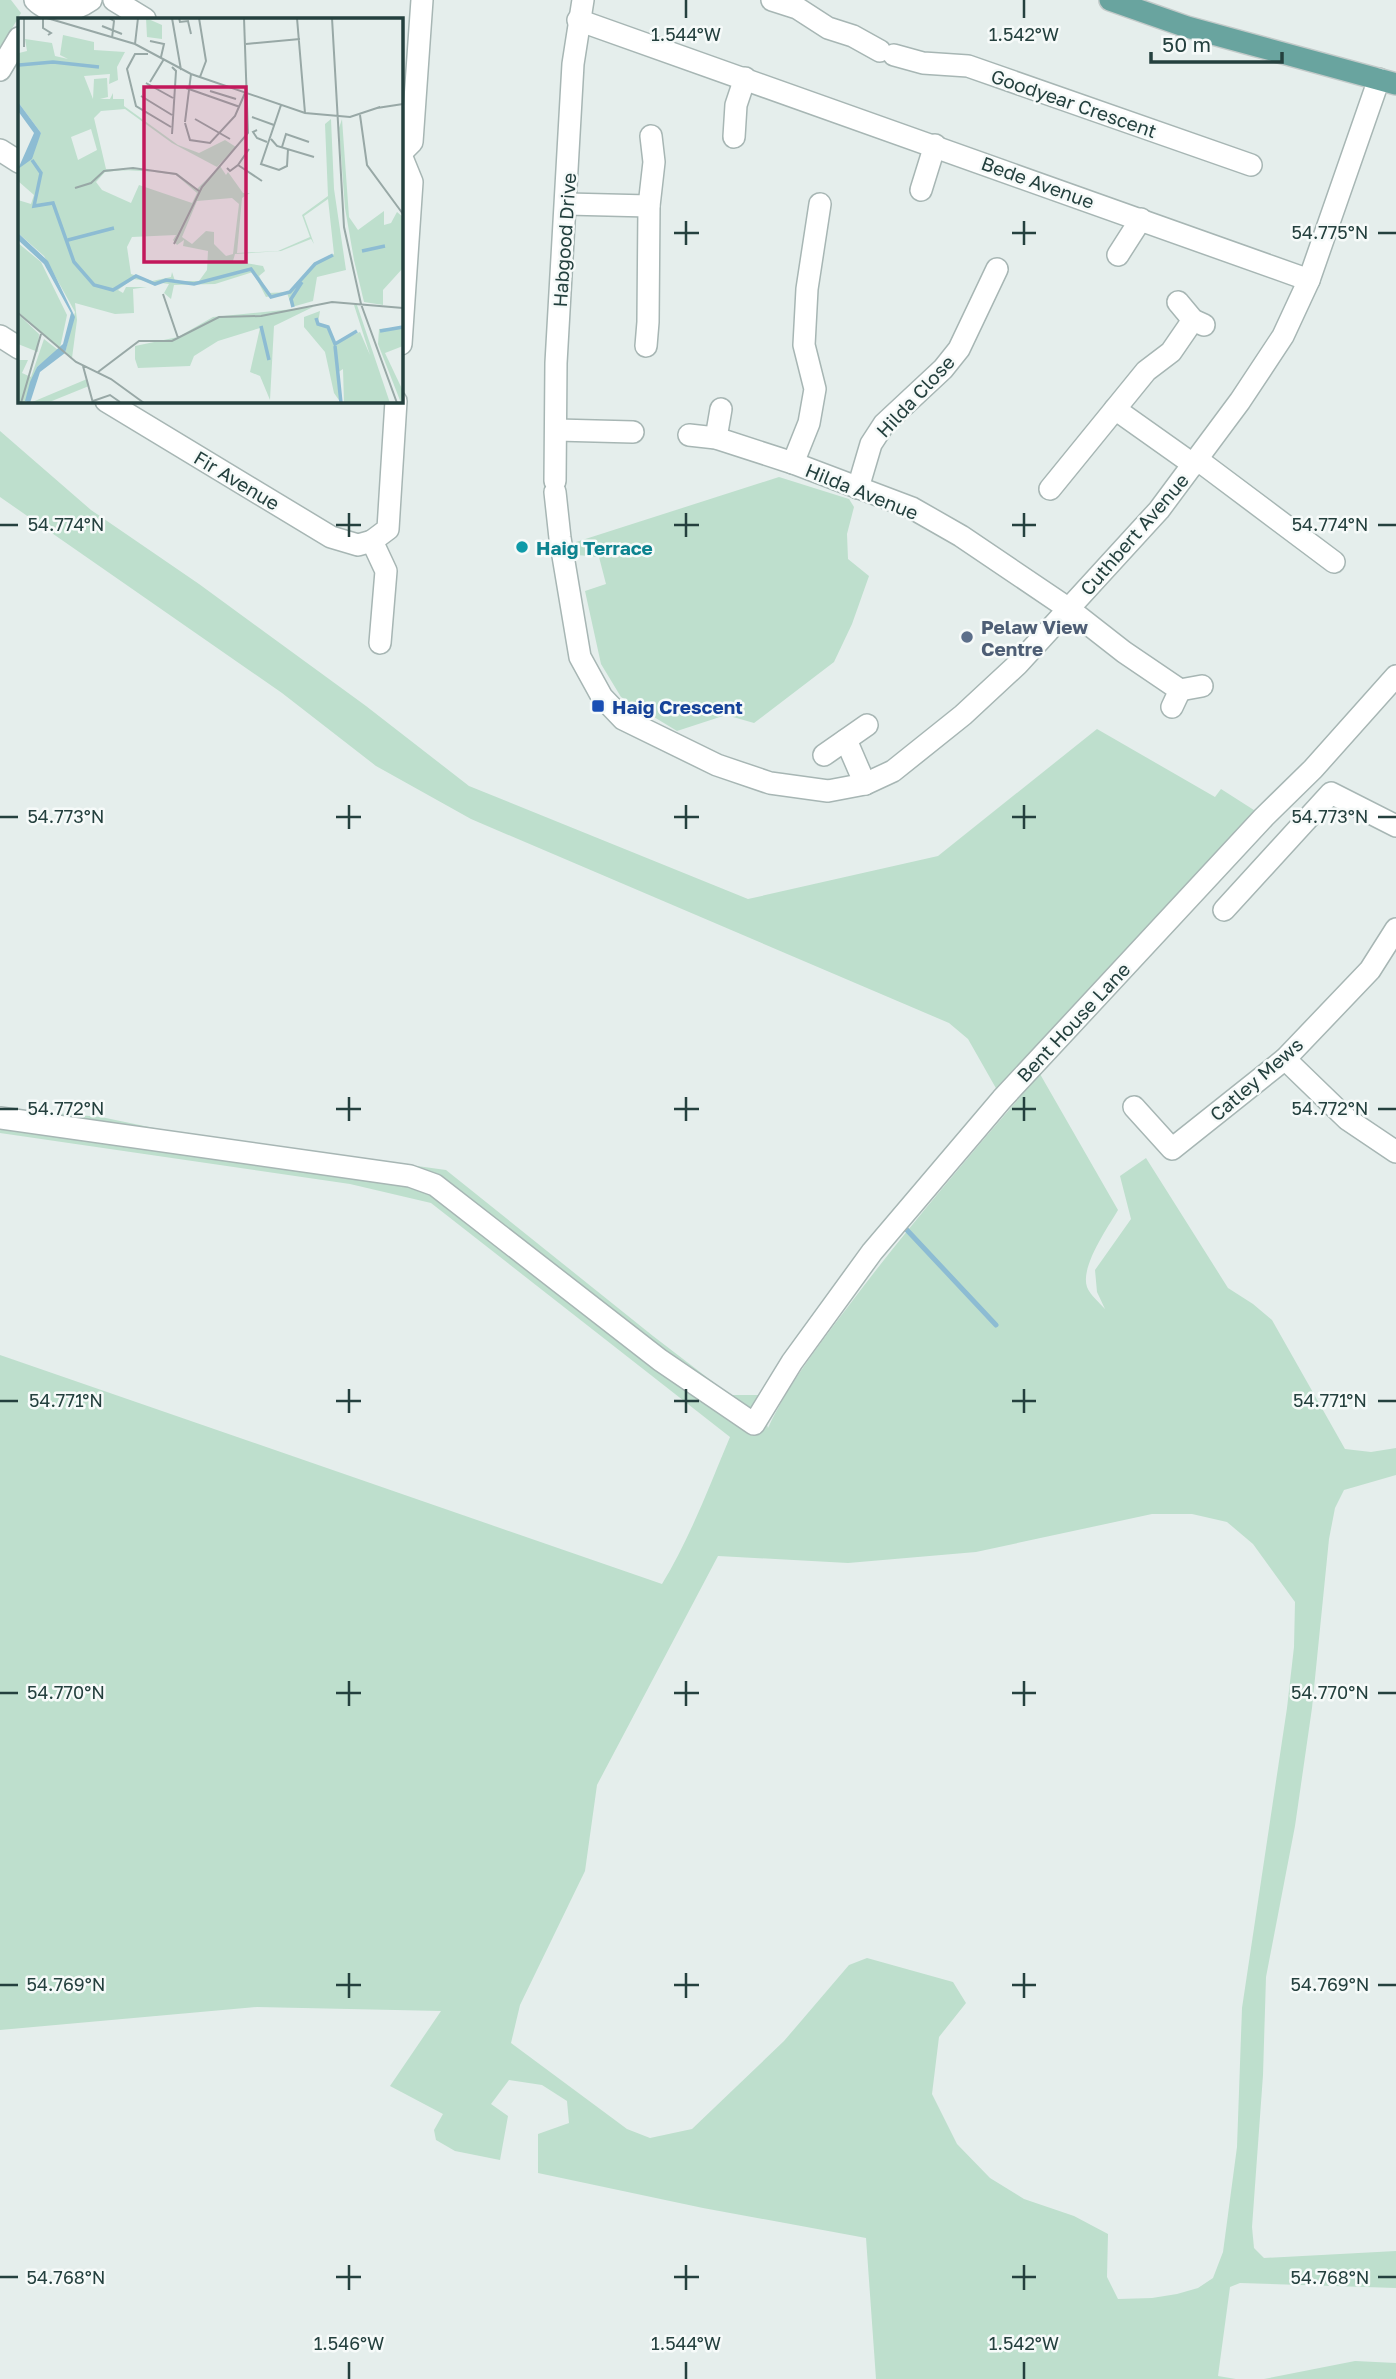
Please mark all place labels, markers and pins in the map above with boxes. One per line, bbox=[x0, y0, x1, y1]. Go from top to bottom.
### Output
place label: Haig Terrace bbox=[536, 536, 653, 559]
marker: Haig Terrace bbox=[514, 539, 530, 555]
place label: Pelaw View Centre bbox=[981, 615, 1088, 660]
marker: Pelaw View Centre bbox=[959, 629, 975, 645]
place label: Haig Crescent bbox=[612, 695, 743, 718]
marker: Haig Crescent bbox=[590, 698, 606, 714]

